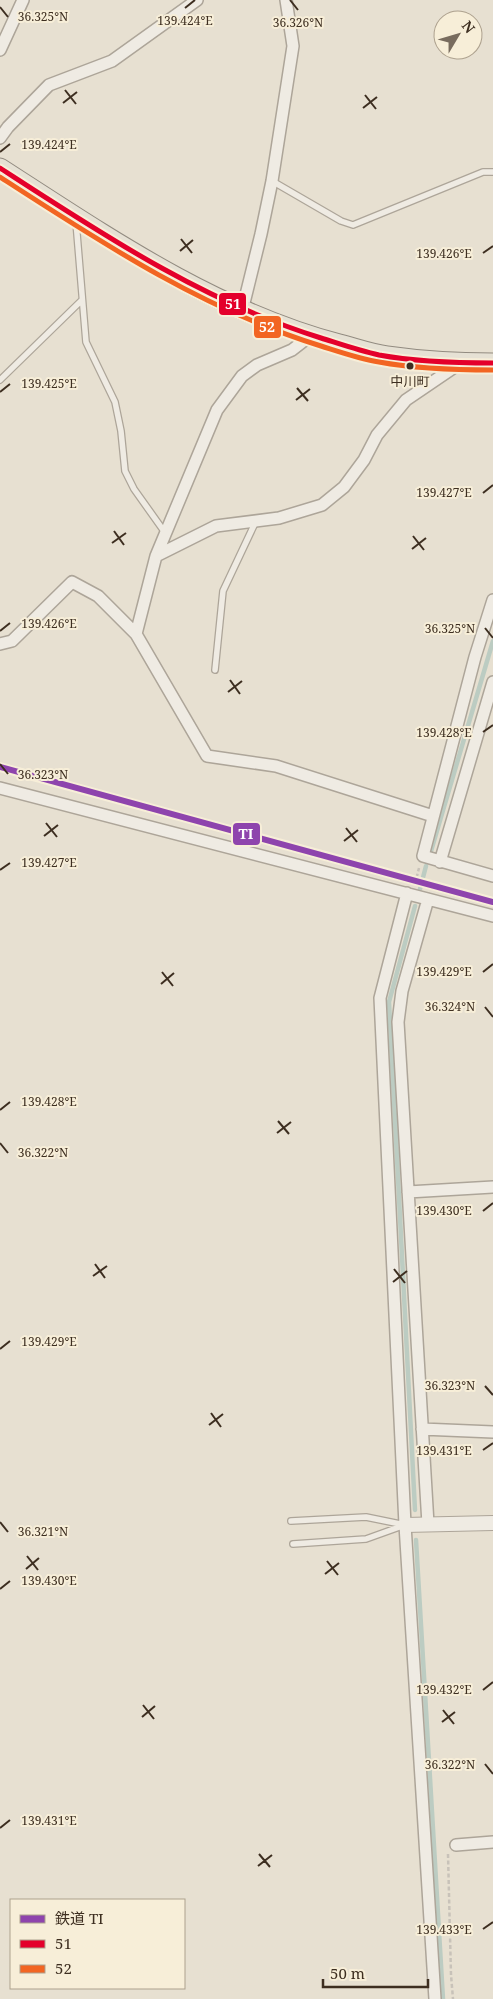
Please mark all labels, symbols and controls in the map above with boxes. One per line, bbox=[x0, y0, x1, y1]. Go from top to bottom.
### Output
text: 36.325°N bbox=[18, 8, 68, 25]
north arrow bbox=[433, 10, 483, 60]
text: 139.424°E bbox=[157, 12, 213, 29]
text: 36.326°N bbox=[273, 14, 323, 31]
text: N bbox=[458, 16, 480, 37]
text: 139.424°E bbox=[21, 136, 77, 153]
text: 139.426°E bbox=[416, 245, 472, 262]
line badge: 51 bbox=[218, 292, 247, 316]
text: 51 bbox=[225, 294, 241, 313]
line badge: 52 bbox=[253, 315, 282, 339]
text: 52 bbox=[259, 317, 275, 336]
marker: 中川町 bbox=[405, 361, 415, 371]
place label: 中川町 bbox=[390, 372, 430, 390]
text: 139.425°E bbox=[21, 375, 77, 392]
text: 139.427°E bbox=[416, 484, 472, 501]
text: 139.426°E bbox=[21, 615, 77, 632]
text: 36.325°N bbox=[425, 620, 475, 637]
text: 139.428°E bbox=[416, 724, 472, 741]
text: 36.323°N bbox=[18, 766, 68, 783]
line badge: TI bbox=[232, 822, 261, 846]
text: TI bbox=[239, 824, 254, 843]
text: 139.427°E bbox=[21, 854, 77, 871]
text: 139.429°E bbox=[416, 963, 472, 980]
text: 36.324°N bbox=[425, 998, 475, 1015]
text: 139.428°E bbox=[21, 1093, 77, 1110]
text: 36.322°N bbox=[18, 1144, 68, 1161]
text: 139.430°E bbox=[416, 1202, 472, 1219]
text: 139.429°E bbox=[21, 1333, 77, 1350]
text: 36.323°N bbox=[425, 1377, 475, 1394]
text: 139.431°E bbox=[416, 1442, 472, 1459]
text: 36.321°N bbox=[18, 1523, 68, 1540]
text: 139.430°E bbox=[21, 1572, 77, 1589]
text: 139.432°E bbox=[416, 1681, 472, 1698]
text: 36.322°N bbox=[425, 1756, 475, 1773]
text: 139.431°E bbox=[21, 1812, 77, 1829]
legend bbox=[10, 1899, 185, 1989]
text: 鉄道 TI bbox=[55, 1908, 104, 1928]
text: 139.433°E bbox=[416, 1921, 472, 1938]
text: 51 bbox=[55, 1933, 72, 1953]
scale bar bbox=[323, 1956, 428, 1988]
text: 52 bbox=[55, 1958, 72, 1978]
text: 50 m bbox=[330, 1963, 365, 1983]

